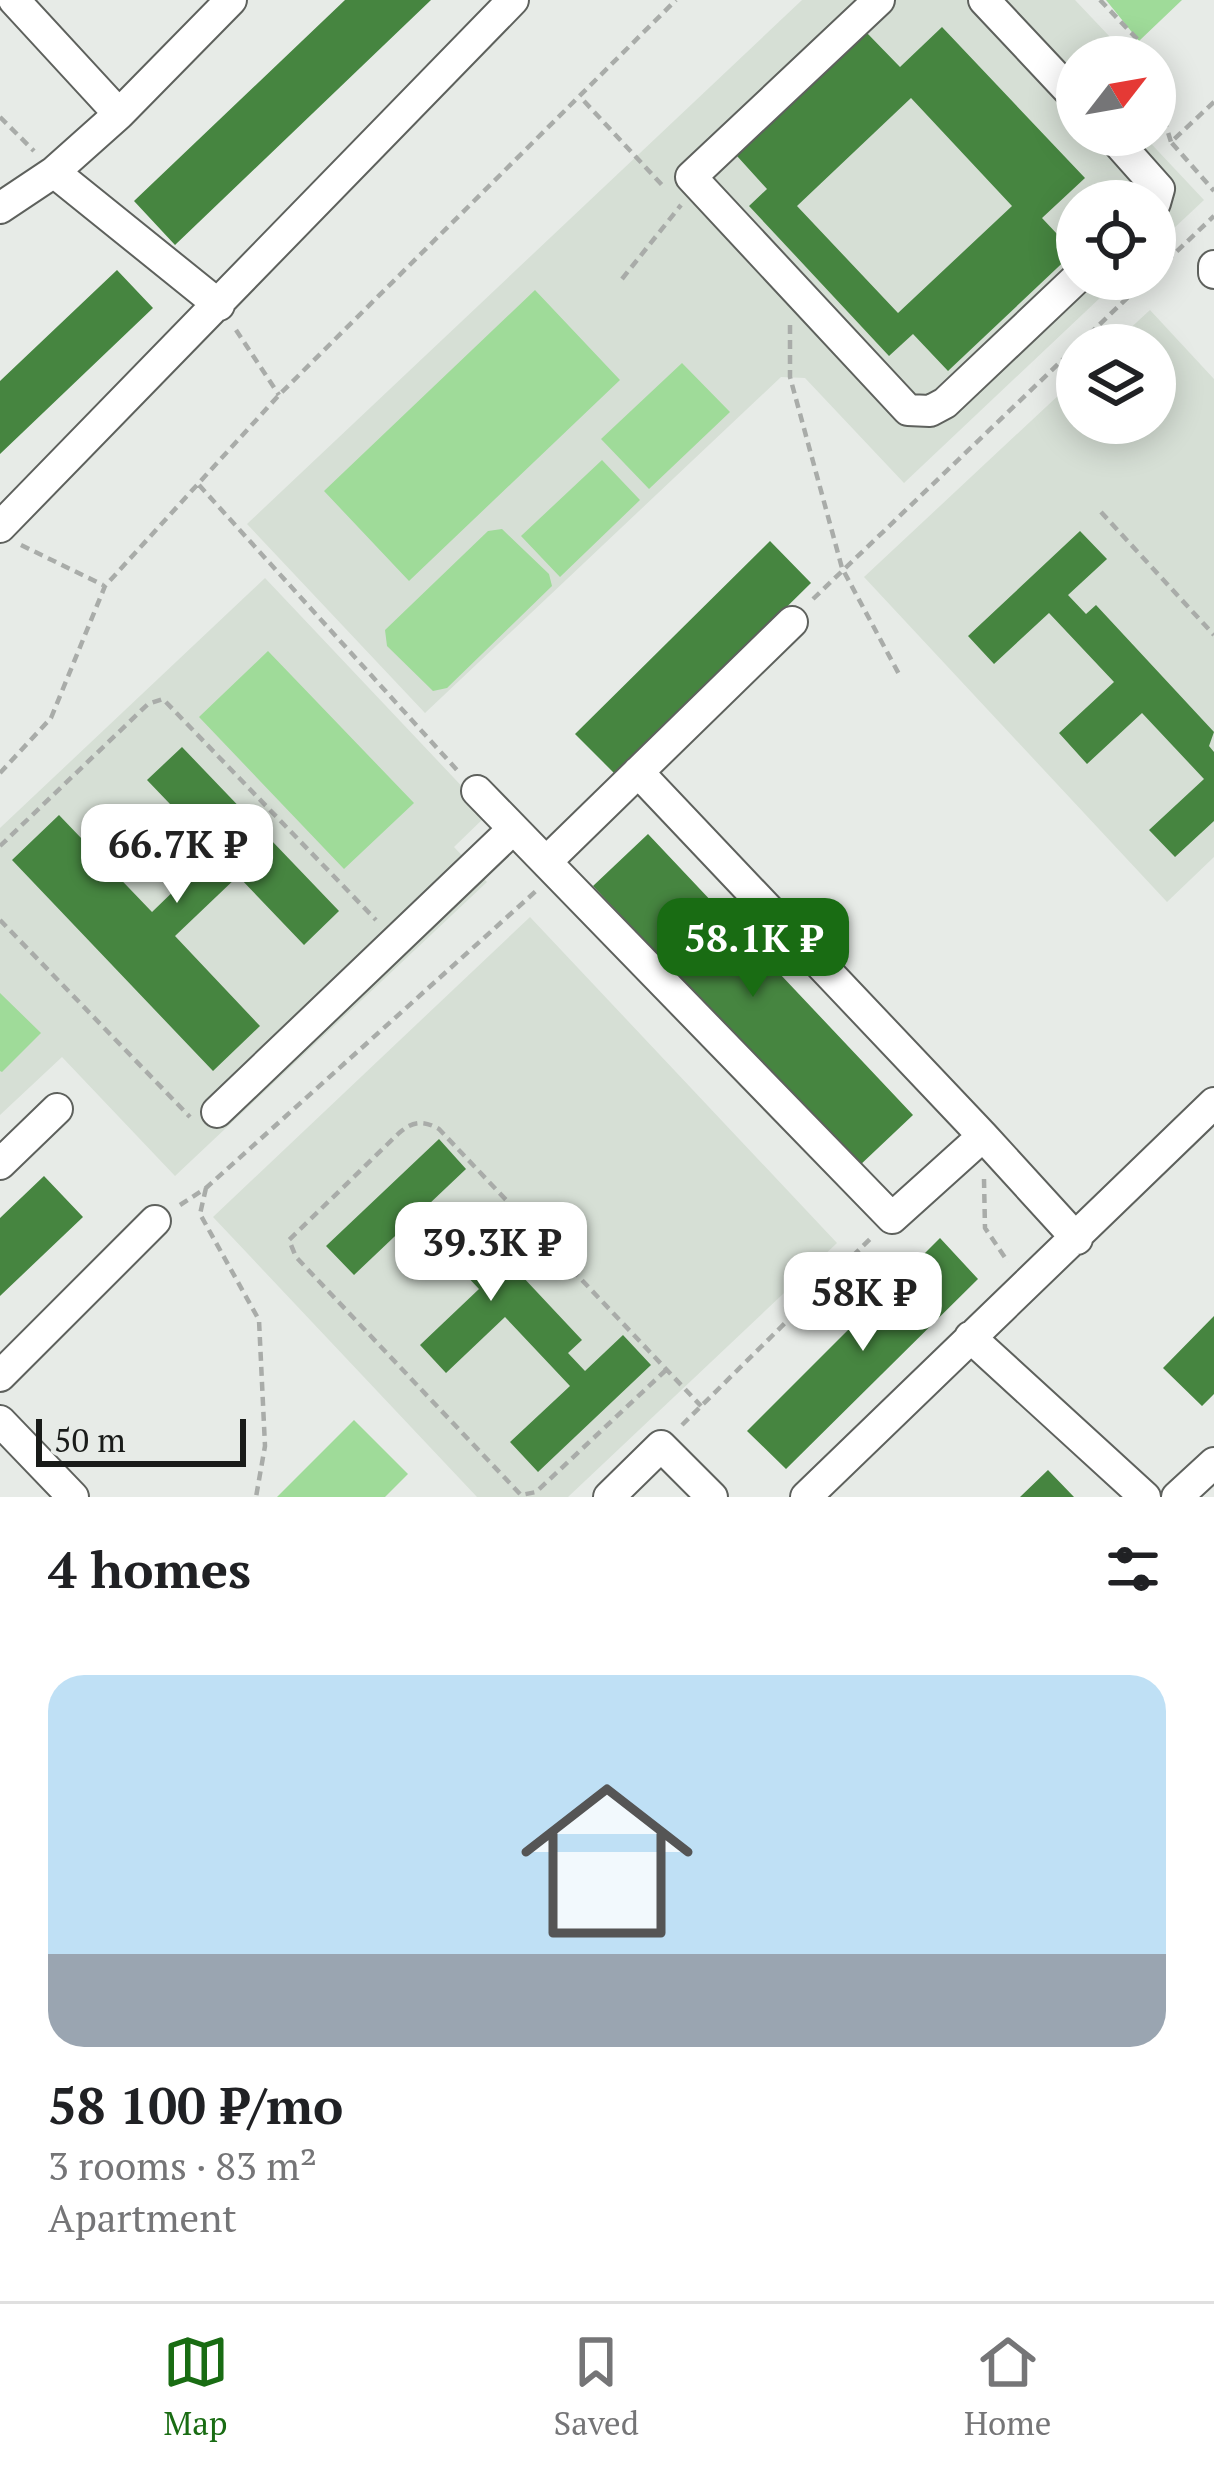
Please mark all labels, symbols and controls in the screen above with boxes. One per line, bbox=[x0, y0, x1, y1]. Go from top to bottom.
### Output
north arrow bbox=[1056, 36, 1176, 156]
map controls bbox=[1056, 36, 1176, 444]
button: locate bbox=[1056, 180, 1176, 300]
button: layers bbox=[1056, 324, 1176, 444]
pin: 66.7K ₽ bbox=[66, 804, 288, 906]
text: 66.7K ₽ bbox=[108, 817, 246, 869]
pin: 58.1K ₽ bbox=[642, 898, 864, 1000]
text: 58.1K ₽ bbox=[684, 911, 822, 963]
pin: 39.3K ₽ bbox=[380, 1202, 602, 1304]
text: 39.3K ₽ bbox=[422, 1215, 560, 1267]
pin: 58K ₽ bbox=[779, 1252, 947, 1354]
text: 58K ₽ bbox=[811, 1265, 915, 1317]
scale bar bbox=[36, 1413, 246, 1466]
text: 50 m bbox=[54, 1418, 126, 1461]
text: 4 homes bbox=[48, 1535, 251, 1603]
icon: filters bbox=[1100, 1536, 1166, 1602]
icon: home bbox=[499, 1753, 715, 1969]
text: 58 100 ₽/mo bbox=[48, 2071, 343, 2139]
text: 3 rooms · 83 m² bbox=[48, 2139, 317, 2191]
text: Apartment bbox=[48, 2191, 237, 2243]
tab: Map bbox=[163, 2329, 229, 2444]
tab: Saved bbox=[554, 2329, 639, 2444]
tab: Home bbox=[964, 2329, 1051, 2444]

